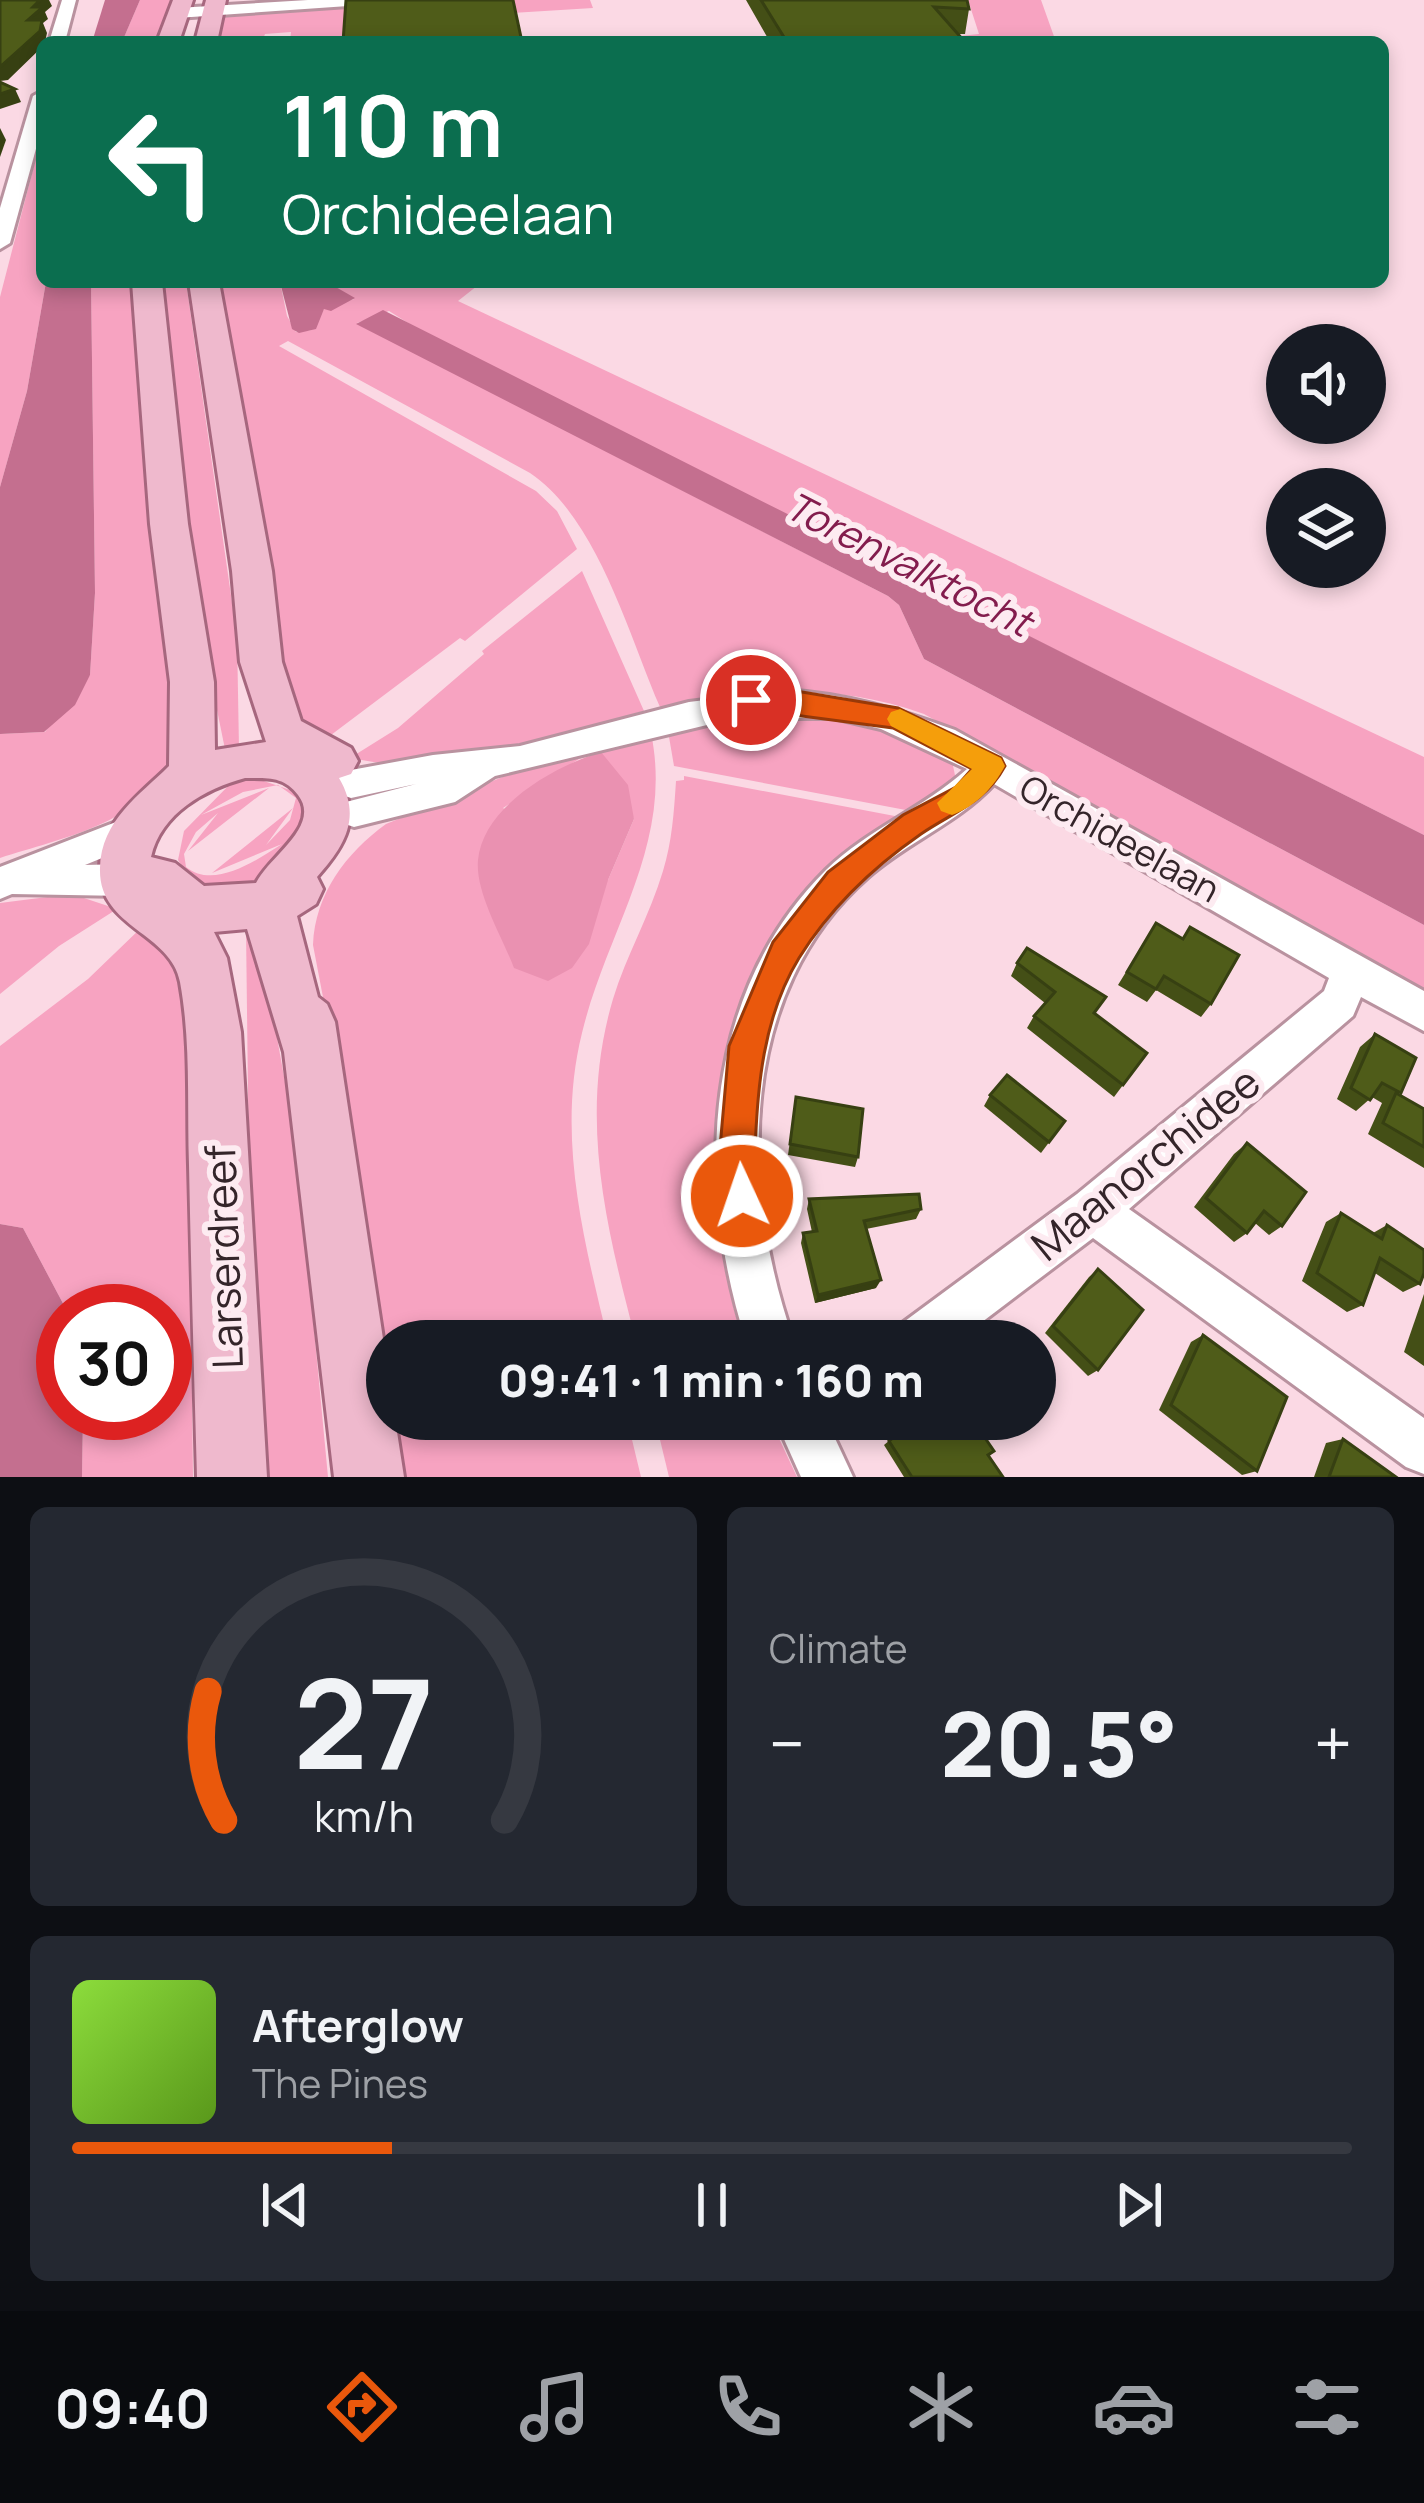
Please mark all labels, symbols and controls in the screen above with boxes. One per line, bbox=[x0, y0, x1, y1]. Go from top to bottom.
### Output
text: 110 m bbox=[282, 67, 503, 182]
icon: left bbox=[84, 84, 240, 240]
text: Orchideelaan bbox=[282, 176, 614, 250]
map controls bbox=[1266, 324, 1386, 588]
button: sound bbox=[1266, 324, 1386, 444]
button: layers bbox=[1266, 468, 1386, 588]
water label: Torenvalktocht bbox=[777, 478, 1045, 650]
pin bbox=[700, 649, 802, 751]
icon: arrive bbox=[718, 667, 784, 733]
street label: Orchideelaan bbox=[1011, 763, 1229, 913]
street label: Maanorchidee bbox=[1019, 1053, 1271, 1273]
position arrow bbox=[679, 1133, 805, 1259]
street label: Larserdreef bbox=[190, 1144, 256, 1370]
speed limit sign: 30 bbox=[36, 1284, 192, 1440]
text: 09:41 · 1 min · 160 m bbox=[498, 1349, 924, 1411]
text: Climate bbox=[769, 1621, 908, 1675]
text: 27 bbox=[293, 1636, 434, 1806]
text: 20.5° bbox=[941, 1681, 1178, 1804]
text: − bbox=[769, 1698, 805, 1788]
text: + bbox=[1314, 1698, 1352, 1788]
text: km/h bbox=[314, 1785, 413, 1844]
text: Afterglow bbox=[252, 1994, 464, 2056]
text: The Pines bbox=[252, 2056, 428, 2110]
icon: previous bbox=[252, 2172, 318, 2238]
icon: pause bbox=[679, 2172, 745, 2238]
icon: next bbox=[1106, 2172, 1172, 2238]
icon: directions bbox=[320, 2365, 404, 2449]
icon: music bbox=[513, 2365, 597, 2449]
icon: phone bbox=[706, 2365, 790, 2449]
icon: climate bbox=[899, 2365, 983, 2449]
icon: car bbox=[1092, 2365, 1176, 2449]
icon: filters bbox=[1285, 2365, 1369, 2449]
text: 09:40 bbox=[55, 2370, 211, 2444]

